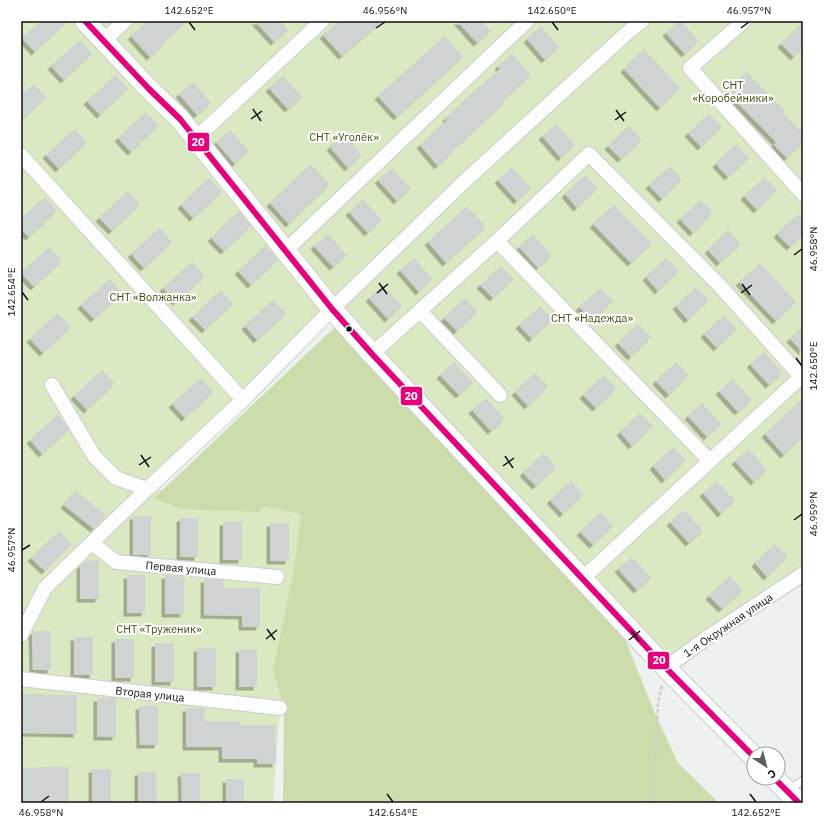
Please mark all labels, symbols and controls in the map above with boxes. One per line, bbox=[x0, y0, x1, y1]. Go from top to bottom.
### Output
text: 142.652°E bbox=[164, 4, 214, 17]
text: 46.956°N bbox=[363, 4, 407, 17]
text: 142.650°E bbox=[527, 4, 577, 17]
text: 46.957°N bbox=[727, 4, 771, 17]
park label: СНТ «Коробейники» bbox=[692, 78, 774, 105]
park label: СНТ «Уголёк» bbox=[309, 130, 379, 144]
line badge: 20 bbox=[187, 132, 210, 152]
text: 20 bbox=[191, 135, 205, 149]
text: 46.958°N bbox=[807, 227, 820, 271]
text: 142.654°E bbox=[5, 267, 18, 317]
park label: СНТ «Волжанка» bbox=[110, 290, 197, 304]
park label: СНТ «Надежда» bbox=[551, 311, 633, 325]
unlabelled marker bbox=[344, 324, 354, 334]
text: 142.650°E bbox=[807, 341, 820, 391]
line badge: 20 bbox=[400, 386, 423, 406]
text: 20 bbox=[404, 389, 418, 403]
text: 46.959°N bbox=[807, 492, 820, 536]
text: 46.957°N bbox=[5, 528, 18, 572]
street label: Первая улица bbox=[145, 558, 217, 578]
street label: 1-я Окружная улица bbox=[681, 590, 775, 660]
park label: СНТ «Труженик» bbox=[116, 622, 202, 636]
line badge: 20 bbox=[647, 651, 670, 670]
text: 20 bbox=[652, 653, 666, 667]
street label: Вторая улица bbox=[115, 683, 185, 705]
north arrow bbox=[746, 746, 786, 786]
text: С bbox=[765, 766, 779, 782]
text: 46.958°N bbox=[19, 806, 63, 819]
text: 142.654°E bbox=[368, 806, 418, 819]
text: 142.652°E bbox=[731, 806, 781, 819]

